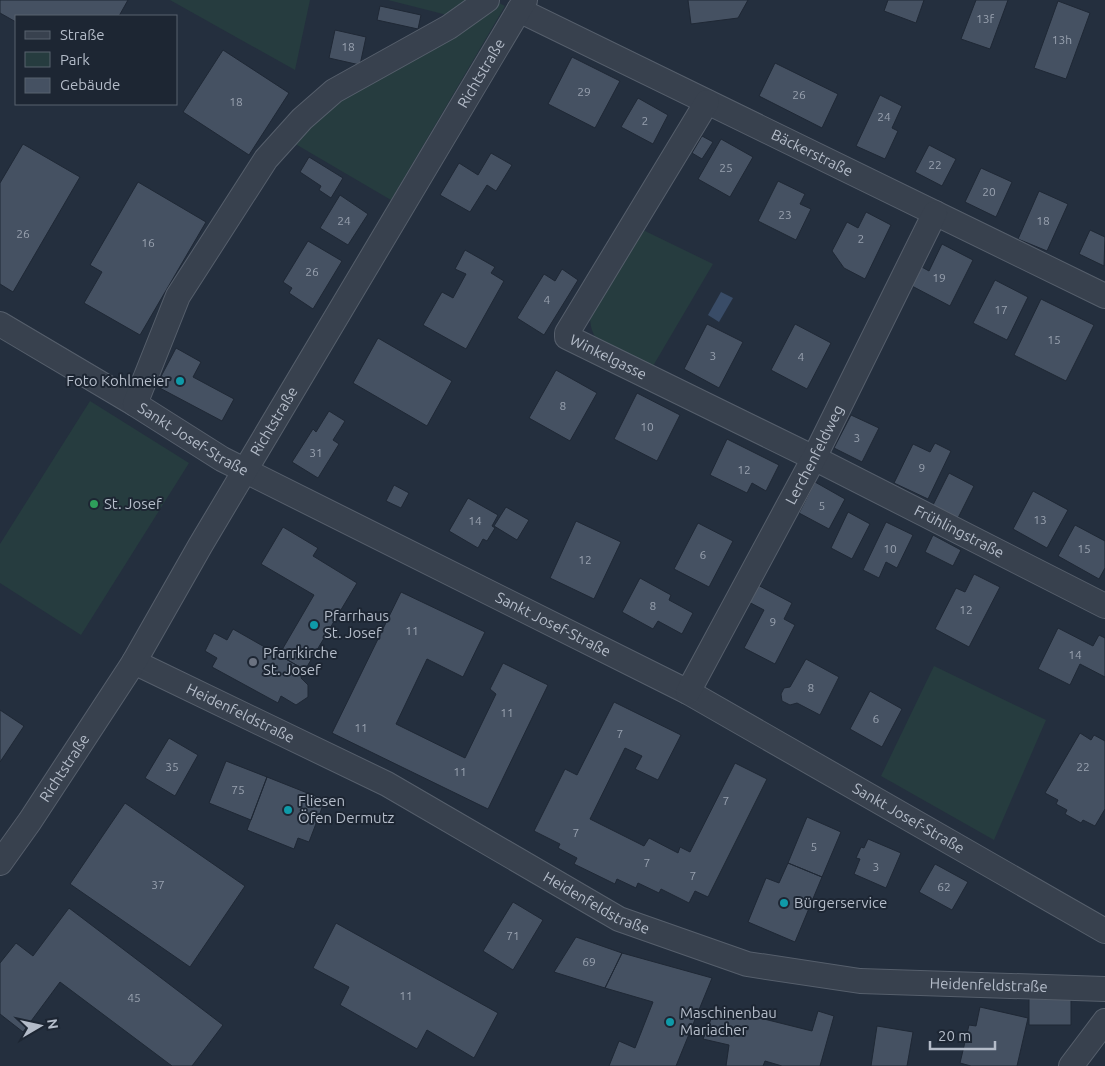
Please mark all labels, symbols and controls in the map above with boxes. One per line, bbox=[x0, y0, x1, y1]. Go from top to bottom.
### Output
house number: 13f bbox=[976, 12, 994, 25]
legend bbox=[15, 15, 178, 105]
text: Straße bbox=[60, 26, 104, 43]
house number: 13h bbox=[1052, 33, 1072, 46]
street label: Richtstraße bbox=[454, 35, 508, 111]
house number: 18 bbox=[341, 40, 355, 53]
text: Park bbox=[60, 51, 90, 68]
text: Gebäude bbox=[60, 76, 120, 93]
house number: 29 bbox=[577, 85, 591, 98]
house number: 26 bbox=[792, 88, 806, 101]
house number: 18 bbox=[229, 95, 243, 108]
house number: 24 bbox=[877, 110, 891, 123]
house number: 2 bbox=[642, 114, 648, 127]
street label: Bäckerstraße bbox=[769, 125, 856, 180]
house number: 22 bbox=[928, 158, 942, 171]
house number: 25 bbox=[719, 161, 733, 174]
house number: 20 bbox=[982, 185, 996, 198]
house number: 23 bbox=[778, 208, 792, 221]
house number: 24 bbox=[337, 214, 351, 227]
house number: 18 bbox=[1036, 214, 1050, 227]
house number: 26 bbox=[16, 227, 30, 240]
house number: 2 bbox=[858, 232, 864, 245]
house number: 16 bbox=[141, 236, 155, 249]
house number: 26 bbox=[305, 265, 319, 278]
house number: 19 bbox=[932, 271, 946, 284]
house number: 4 bbox=[544, 293, 551, 306]
house number: 17 bbox=[994, 303, 1008, 316]
street label: Winkelgasse bbox=[567, 331, 650, 383]
house number: 15 bbox=[1047, 333, 1061, 346]
house number: 3 bbox=[710, 349, 716, 362]
house number: 4 bbox=[798, 350, 805, 363]
place label: Foto Kohlmeier bbox=[66, 372, 170, 389]
marker: Foto Kohlmeier bbox=[174, 375, 186, 387]
street label: Richtstraße bbox=[247, 383, 301, 459]
street label: Sankt Josef-Straße bbox=[135, 399, 251, 479]
house number: 8 bbox=[560, 399, 567, 412]
street label: Lerchenfeldweg bbox=[782, 402, 847, 507]
house number: 10 bbox=[640, 420, 654, 433]
house number: 3 bbox=[854, 431, 860, 444]
house number: 31 bbox=[309, 446, 323, 459]
house number: 9 bbox=[919, 461, 925, 474]
house number: 12 bbox=[737, 463, 751, 476]
place label: St. Josef bbox=[104, 495, 162, 512]
marker: St. Josef bbox=[88, 498, 100, 510]
house number: 5 bbox=[819, 499, 825, 512]
street label: Frühlingstraße bbox=[912, 501, 1007, 561]
house number: 13 bbox=[1033, 513, 1047, 526]
house number: 14 bbox=[468, 514, 482, 527]
house number: 10 bbox=[883, 542, 897, 555]
house number: 15 bbox=[1077, 542, 1091, 555]
house number: 6 bbox=[700, 548, 707, 561]
house number: 12 bbox=[578, 553, 592, 566]
street label: Sankt Josef-Straße bbox=[493, 588, 614, 660]
house number: 8 bbox=[650, 599, 657, 612]
house number: 12 bbox=[959, 603, 973, 616]
place label: Pfarrhaus St. Josef bbox=[324, 607, 389, 641]
house number: 9 bbox=[770, 615, 776, 628]
marker: Pfarrhaus St. Josef bbox=[308, 619, 320, 631]
house number: 11 bbox=[405, 624, 419, 637]
place label: Pfarrkirche St. Josef bbox=[263, 644, 337, 678]
house number: 14 bbox=[1068, 648, 1082, 661]
marker: Pfarrkirche St. Josef bbox=[247, 656, 259, 668]
street label: Heidenfeldstraße bbox=[184, 680, 297, 746]
house number: 8 bbox=[808, 681, 815, 694]
house number: 11 bbox=[500, 706, 514, 719]
house number: 6 bbox=[873, 712, 880, 725]
house number: 11 bbox=[354, 721, 368, 734]
house number: 7 bbox=[617, 727, 623, 740]
street label: Richtstraße bbox=[36, 731, 93, 805]
house number: 35 bbox=[165, 760, 179, 773]
house number: 22 bbox=[1076, 760, 1090, 773]
house number: 11 bbox=[453, 765, 467, 778]
street label: Sankt Josef-Straße bbox=[850, 779, 968, 857]
house number: 75 bbox=[231, 783, 245, 796]
place label: Fliesen Öfen Dermutz bbox=[298, 792, 395, 826]
house number: 7 bbox=[723, 794, 729, 807]
marker: Fliesen Öfen Dermutz bbox=[282, 804, 294, 816]
house number: 7 bbox=[573, 826, 579, 839]
house number: 5 bbox=[811, 840, 817, 853]
house number: 7 bbox=[644, 856, 650, 869]
house number: 3 bbox=[873, 860, 879, 873]
street label: Heidenfeldstraße bbox=[540, 868, 652, 937]
house number: 7 bbox=[690, 869, 696, 882]
house number: 37 bbox=[151, 878, 165, 891]
house number: 62 bbox=[937, 880, 951, 893]
place label: Bürgerservice bbox=[794, 894, 887, 911]
marker: Bürgerservice bbox=[778, 897, 790, 909]
house number: 71 bbox=[506, 929, 520, 942]
house number: 69 bbox=[582, 955, 596, 968]
street label: Heidenfeldstraße bbox=[930, 974, 1048, 995]
house number: 11 bbox=[399, 989, 413, 1002]
house number: 45 bbox=[127, 991, 141, 1004]
north arrow bbox=[15, 1001, 65, 1051]
place label: Maschinenbau Mariacher bbox=[680, 1004, 777, 1038]
marker: Maschinenbau Mariacher bbox=[664, 1016, 676, 1028]
text: N bbox=[44, 1018, 62, 1030]
scale bar bbox=[930, 1018, 995, 1050]
text: 20 m bbox=[938, 1027, 971, 1044]

